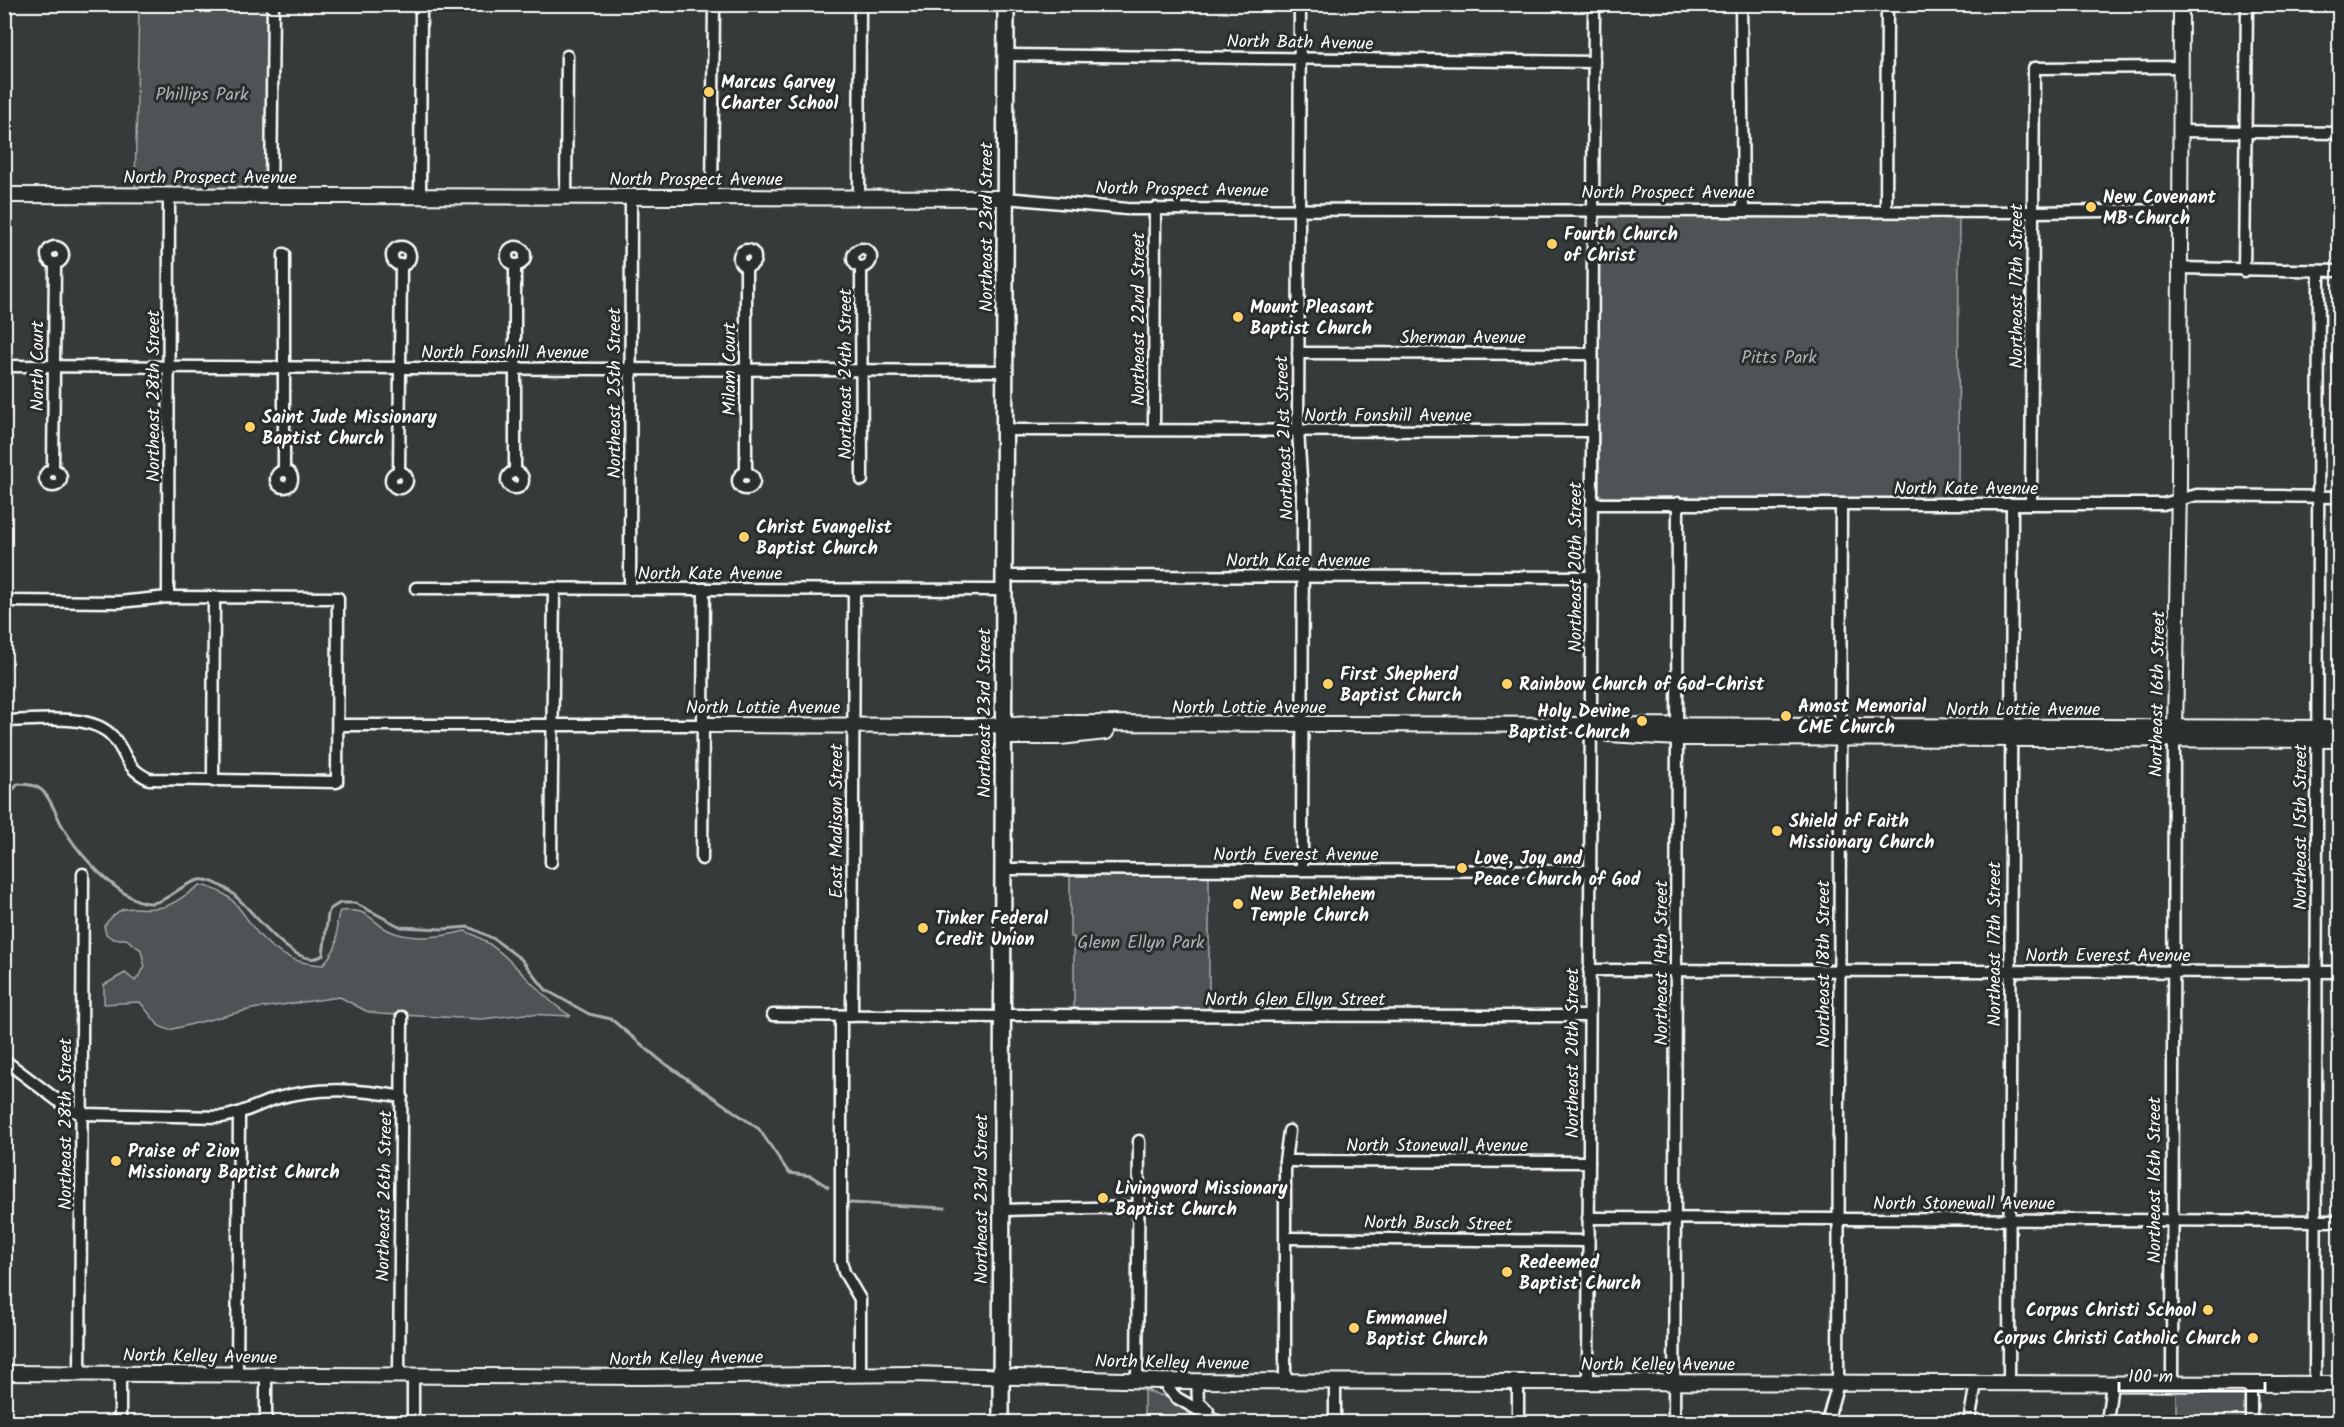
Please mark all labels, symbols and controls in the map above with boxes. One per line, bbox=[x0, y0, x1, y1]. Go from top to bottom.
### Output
street label: North Bath Avenue bbox=[1226, 28, 1374, 59]
place label: Marcus Garvey Charter School bbox=[721, 69, 839, 119]
park label: Phillips Park bbox=[156, 81, 249, 110]
marker: Marcus Garvey Charter School bbox=[702, 85, 716, 99]
street label: Northeast 23rd Street bbox=[973, 141, 1002, 312]
street label: North Prospect Avenue bbox=[123, 164, 297, 193]
street label: North Prospect Avenue bbox=[609, 166, 783, 195]
street label: North Prospect Avenue bbox=[1095, 174, 1269, 207]
street label: North Prospect Avenue bbox=[1581, 179, 1755, 208]
place label: New Covenant MB Church bbox=[2103, 184, 2217, 234]
marker: New Covenant MB Church bbox=[2084, 200, 2098, 214]
street label: Northeast 17th Street bbox=[2003, 203, 2032, 368]
place label: Fourth Church of Christ bbox=[1564, 221, 1678, 271]
street label: Northeast 22nd Street bbox=[1125, 231, 1154, 406]
marker: Fourth Church of Christ bbox=[1545, 237, 1559, 251]
street label: Northeast 24th Street bbox=[832, 287, 861, 460]
place label: Mount Pleasant Baptist Church bbox=[1250, 294, 1375, 344]
street label: Northeast 25th Street bbox=[601, 307, 630, 478]
street label: Northeast 28th Street bbox=[140, 309, 169, 482]
marker: Mount Pleasant Baptist Church bbox=[1231, 310, 1245, 324]
street label: North Court bbox=[24, 320, 53, 411]
street label: Milam Court bbox=[716, 321, 745, 416]
street label: Sherman Avenue bbox=[1400, 324, 1526, 353]
street label: North Fonshill Avenue bbox=[421, 339, 589, 368]
park label: Pitts Park bbox=[1741, 344, 1817, 373]
street label: Northeast 21st Street bbox=[1268, 354, 1303, 521]
street label: North Fonshill Avenue bbox=[1304, 402, 1472, 431]
place label: Saint Jude Missionary Baptist Church bbox=[262, 404, 437, 454]
marker: Saint Jude Missionary Baptist Church bbox=[243, 420, 257, 434]
street label: North Kate Avenue bbox=[1894, 475, 2038, 504]
street label: Northeast 20th Street bbox=[1562, 481, 1591, 652]
place label: Christ Evangelist Baptist Church bbox=[756, 514, 893, 564]
marker: Christ Evangelist Baptist Church bbox=[737, 530, 751, 544]
street label: North Kate Avenue bbox=[1226, 547, 1370, 576]
street label: North Kate Avenue bbox=[638, 560, 782, 589]
street label: Northeast 16th Street bbox=[2143, 610, 2174, 777]
street label: Northeast 23rd Street bbox=[971, 627, 1000, 798]
place label: First Shepherd Baptist Church bbox=[1340, 661, 1462, 711]
place label: Rainbow Church of God-Christ bbox=[1519, 671, 1765, 700]
marker: First Shepherd Baptist Church bbox=[1321, 677, 1335, 691]
marker: Rainbow Church of God-Christ bbox=[1500, 677, 1514, 691]
place label: Amost Memorial CME Church bbox=[1798, 693, 1926, 743]
street label: North Lottie Avenue bbox=[686, 694, 840, 723]
street label: North Lottie Avenue bbox=[1172, 694, 1326, 723]
street label: North Lottie Avenue bbox=[1946, 696, 2100, 725]
place label: Holy Devine Baptist Church bbox=[1508, 698, 1630, 748]
marker: Amost Memorial CME Church bbox=[1779, 709, 1793, 723]
marker: Holy Devine Baptist Church bbox=[1635, 714, 1649, 728]
street label: East Madison Street bbox=[823, 742, 852, 899]
street label: Northeast 15th Street bbox=[2287, 743, 2316, 910]
place label: Shield of Faith Missionary Church bbox=[1789, 808, 1934, 858]
marker: Shield of Faith Missionary Church bbox=[1770, 824, 1784, 838]
street label: North Everest Avenue bbox=[1213, 841, 1379, 870]
place label: Love, Joy and Peace Church of God bbox=[1474, 845, 1641, 895]
marker: Love, Joy and Peace Church of God bbox=[1455, 861, 1469, 875]
street label: Northeast 17th Street bbox=[1981, 861, 2010, 1026]
street label: Northeast 19th Street bbox=[1648, 879, 1677, 1046]
street label: Northeast 18th Street bbox=[1810, 879, 1839, 1048]
place label: New Bethlehem Temple Church bbox=[1250, 881, 1376, 931]
marker: New Bethlehem Temple Church bbox=[1231, 897, 1245, 911]
place label: Tinker Federal Credit Union bbox=[935, 905, 1048, 955]
marker: Tinker Federal Credit Union bbox=[916, 921, 930, 935]
park label: Glenn Ellyn Park bbox=[1077, 929, 1205, 958]
street label: North Everest Avenue bbox=[2025, 942, 2191, 971]
street label: Northeast 20th Street bbox=[1559, 967, 1588, 1138]
street label: North Glen Ellyn Street bbox=[1205, 986, 1386, 1015]
street label: Northeast 28th Street bbox=[52, 1037, 81, 1210]
street label: Northeast 16th Street bbox=[2141, 1096, 2170, 1263]
street label: Northeast 26th Street bbox=[370, 1109, 402, 1282]
street label: Northeast 23rd Street bbox=[968, 1113, 997, 1284]
street label: North Stonewall Avenue bbox=[1346, 1132, 1528, 1161]
place label: Praise of Zion Missionary Baptist Church bbox=[128, 1138, 340, 1188]
marker: Praise of Zion Missionary Baptist Church bbox=[109, 1154, 123, 1168]
place label: Livingword Missionary Baptist Church bbox=[1115, 1175, 1288, 1225]
street label: North Stonewall Avenue bbox=[1873, 1190, 2055, 1219]
marker: Livingword Missionary Baptist Church bbox=[1096, 1191, 1110, 1205]
street label: North Busch Street bbox=[1364, 1209, 1513, 1240]
place label: Redeemed Baptist Church bbox=[1519, 1249, 1641, 1299]
marker: Redeemed Baptist Church bbox=[1500, 1265, 1514, 1279]
place label: Corpus Christi School bbox=[2026, 1297, 2196, 1326]
marker: Corpus Christi School bbox=[2201, 1303, 2215, 1317]
place label: Emmanuel Baptist Church bbox=[1366, 1305, 1488, 1355]
marker: Emmanuel Baptist Church bbox=[1347, 1321, 1361, 1335]
place label: Corpus Christi Catholic Church bbox=[1993, 1325, 2241, 1354]
marker: Corpus Christi Catholic Church bbox=[2246, 1331, 2260, 1345]
street label: North Kelley Avenue bbox=[123, 1342, 277, 1373]
street label: North Kelley Avenue bbox=[609, 1344, 763, 1375]
street label: North Kelley Avenue bbox=[1095, 1348, 1249, 1379]
street label: North Kelley Avenue bbox=[1581, 1351, 1735, 1380]
scale bar bbox=[2119, 1355, 2264, 1393]
text: 100 m bbox=[2128, 1363, 2173, 1392]

